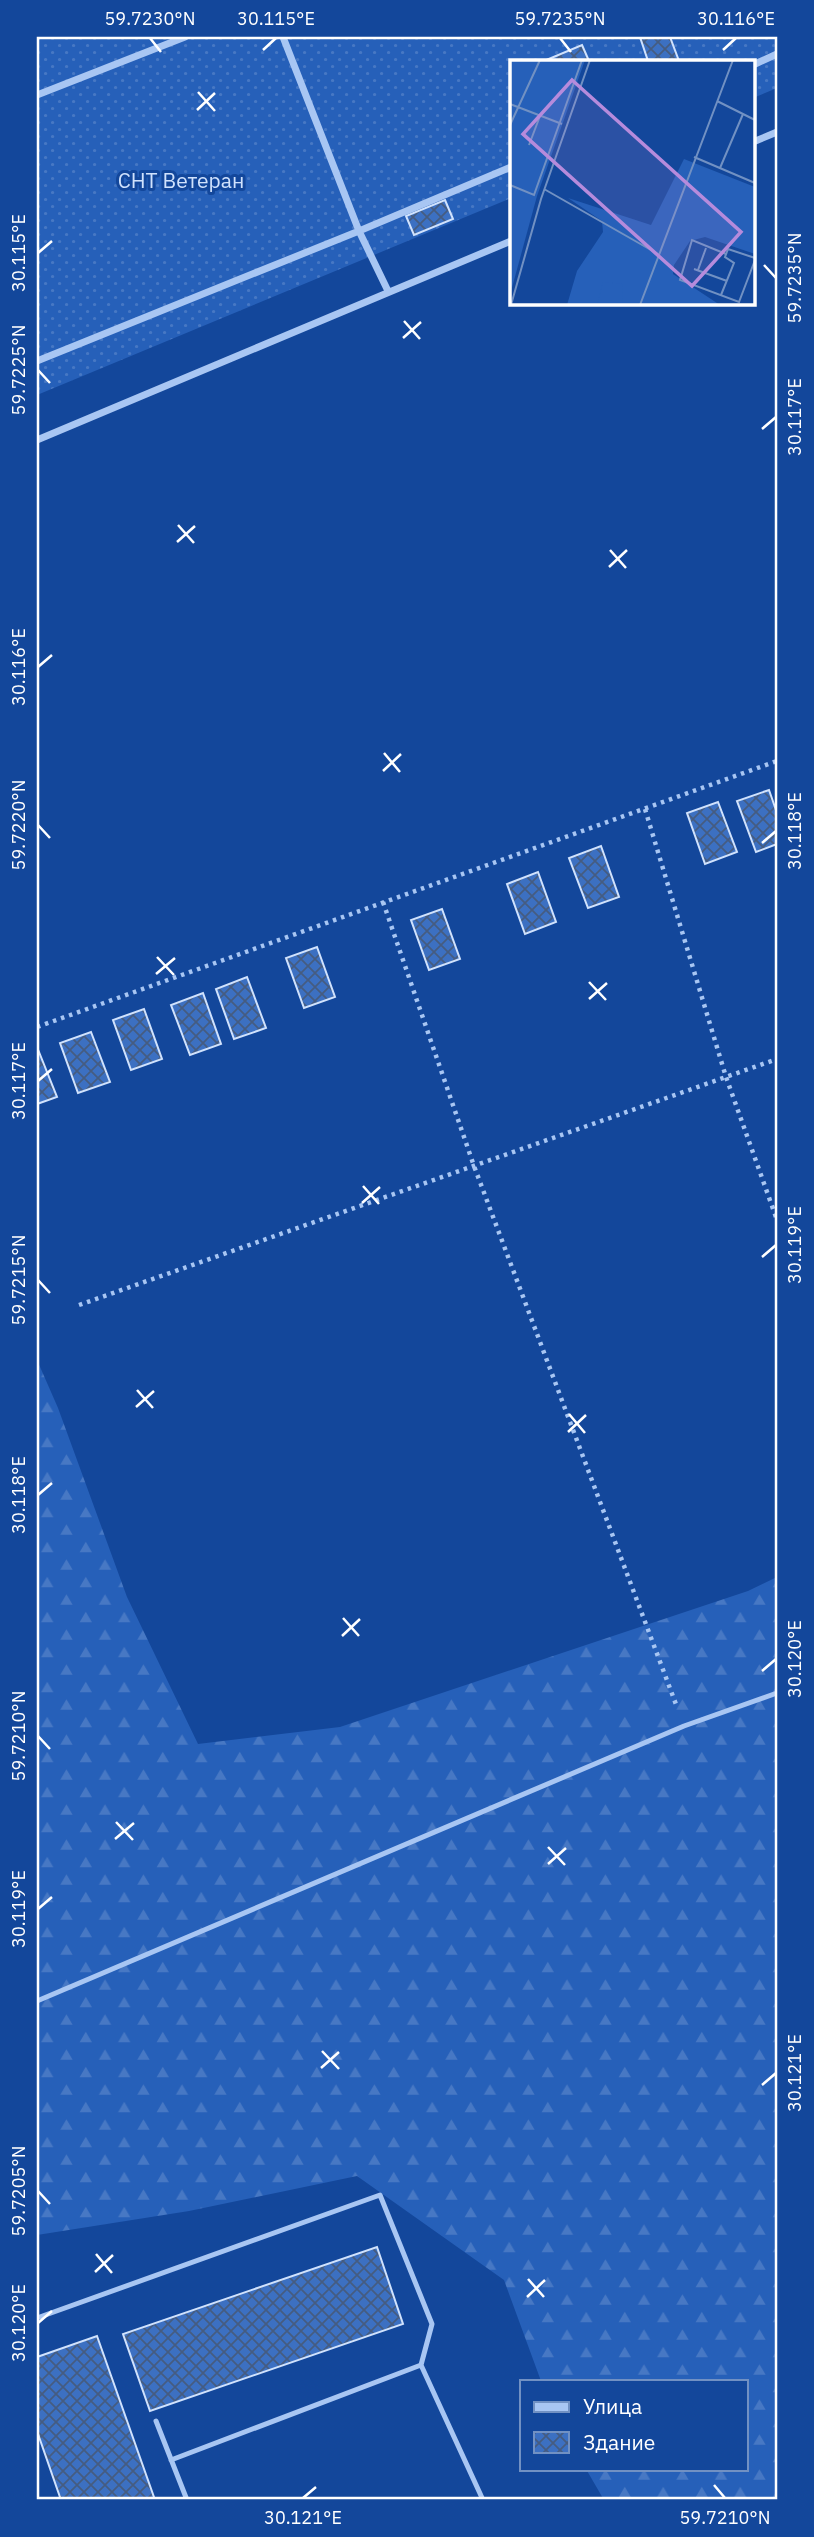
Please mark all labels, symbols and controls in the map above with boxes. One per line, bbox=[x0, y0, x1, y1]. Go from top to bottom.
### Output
text: 59.7230°N bbox=[105, 7, 195, 30]
text: 30.115°E bbox=[237, 7, 315, 30]
text: 59.7235°N bbox=[515, 7, 605, 30]
text: 30.116°E bbox=[697, 7, 775, 30]
inset map bbox=[510, 60, 754, 304]
park label: СНТ Ветеран bbox=[118, 166, 244, 194]
text: 30.115°E bbox=[7, 214, 30, 292]
text: 59.7235°N bbox=[783, 233, 806, 323]
text: 59.7225°N bbox=[7, 325, 30, 415]
text: 30.117°E bbox=[783, 378, 806, 456]
text: 30.116°E bbox=[7, 628, 30, 706]
text: 59.7220°N bbox=[7, 780, 30, 870]
text: 30.118°E bbox=[783, 792, 806, 870]
text: 30.117°E bbox=[7, 1042, 30, 1120]
text: 30.119°E bbox=[783, 1206, 806, 1284]
text: 59.7215°N bbox=[7, 1235, 30, 1325]
text: 30.118°E bbox=[7, 1456, 30, 1534]
text: 30.120°E bbox=[783, 1620, 806, 1698]
text: 59.7210°N bbox=[7, 1691, 30, 1781]
text: 30.119°E bbox=[7, 1870, 30, 1948]
text: 30.121°E bbox=[783, 2034, 806, 2112]
text: 59.7205°N bbox=[7, 2146, 30, 2236]
text: 30.120°E bbox=[7, 2284, 30, 2362]
legend bbox=[520, 2380, 748, 2470]
text: Улица bbox=[583, 2392, 642, 2420]
text: Здание bbox=[583, 2428, 655, 2456]
text: 30.121°E bbox=[264, 2506, 342, 2529]
text: 59.7210°N bbox=[680, 2506, 770, 2529]

